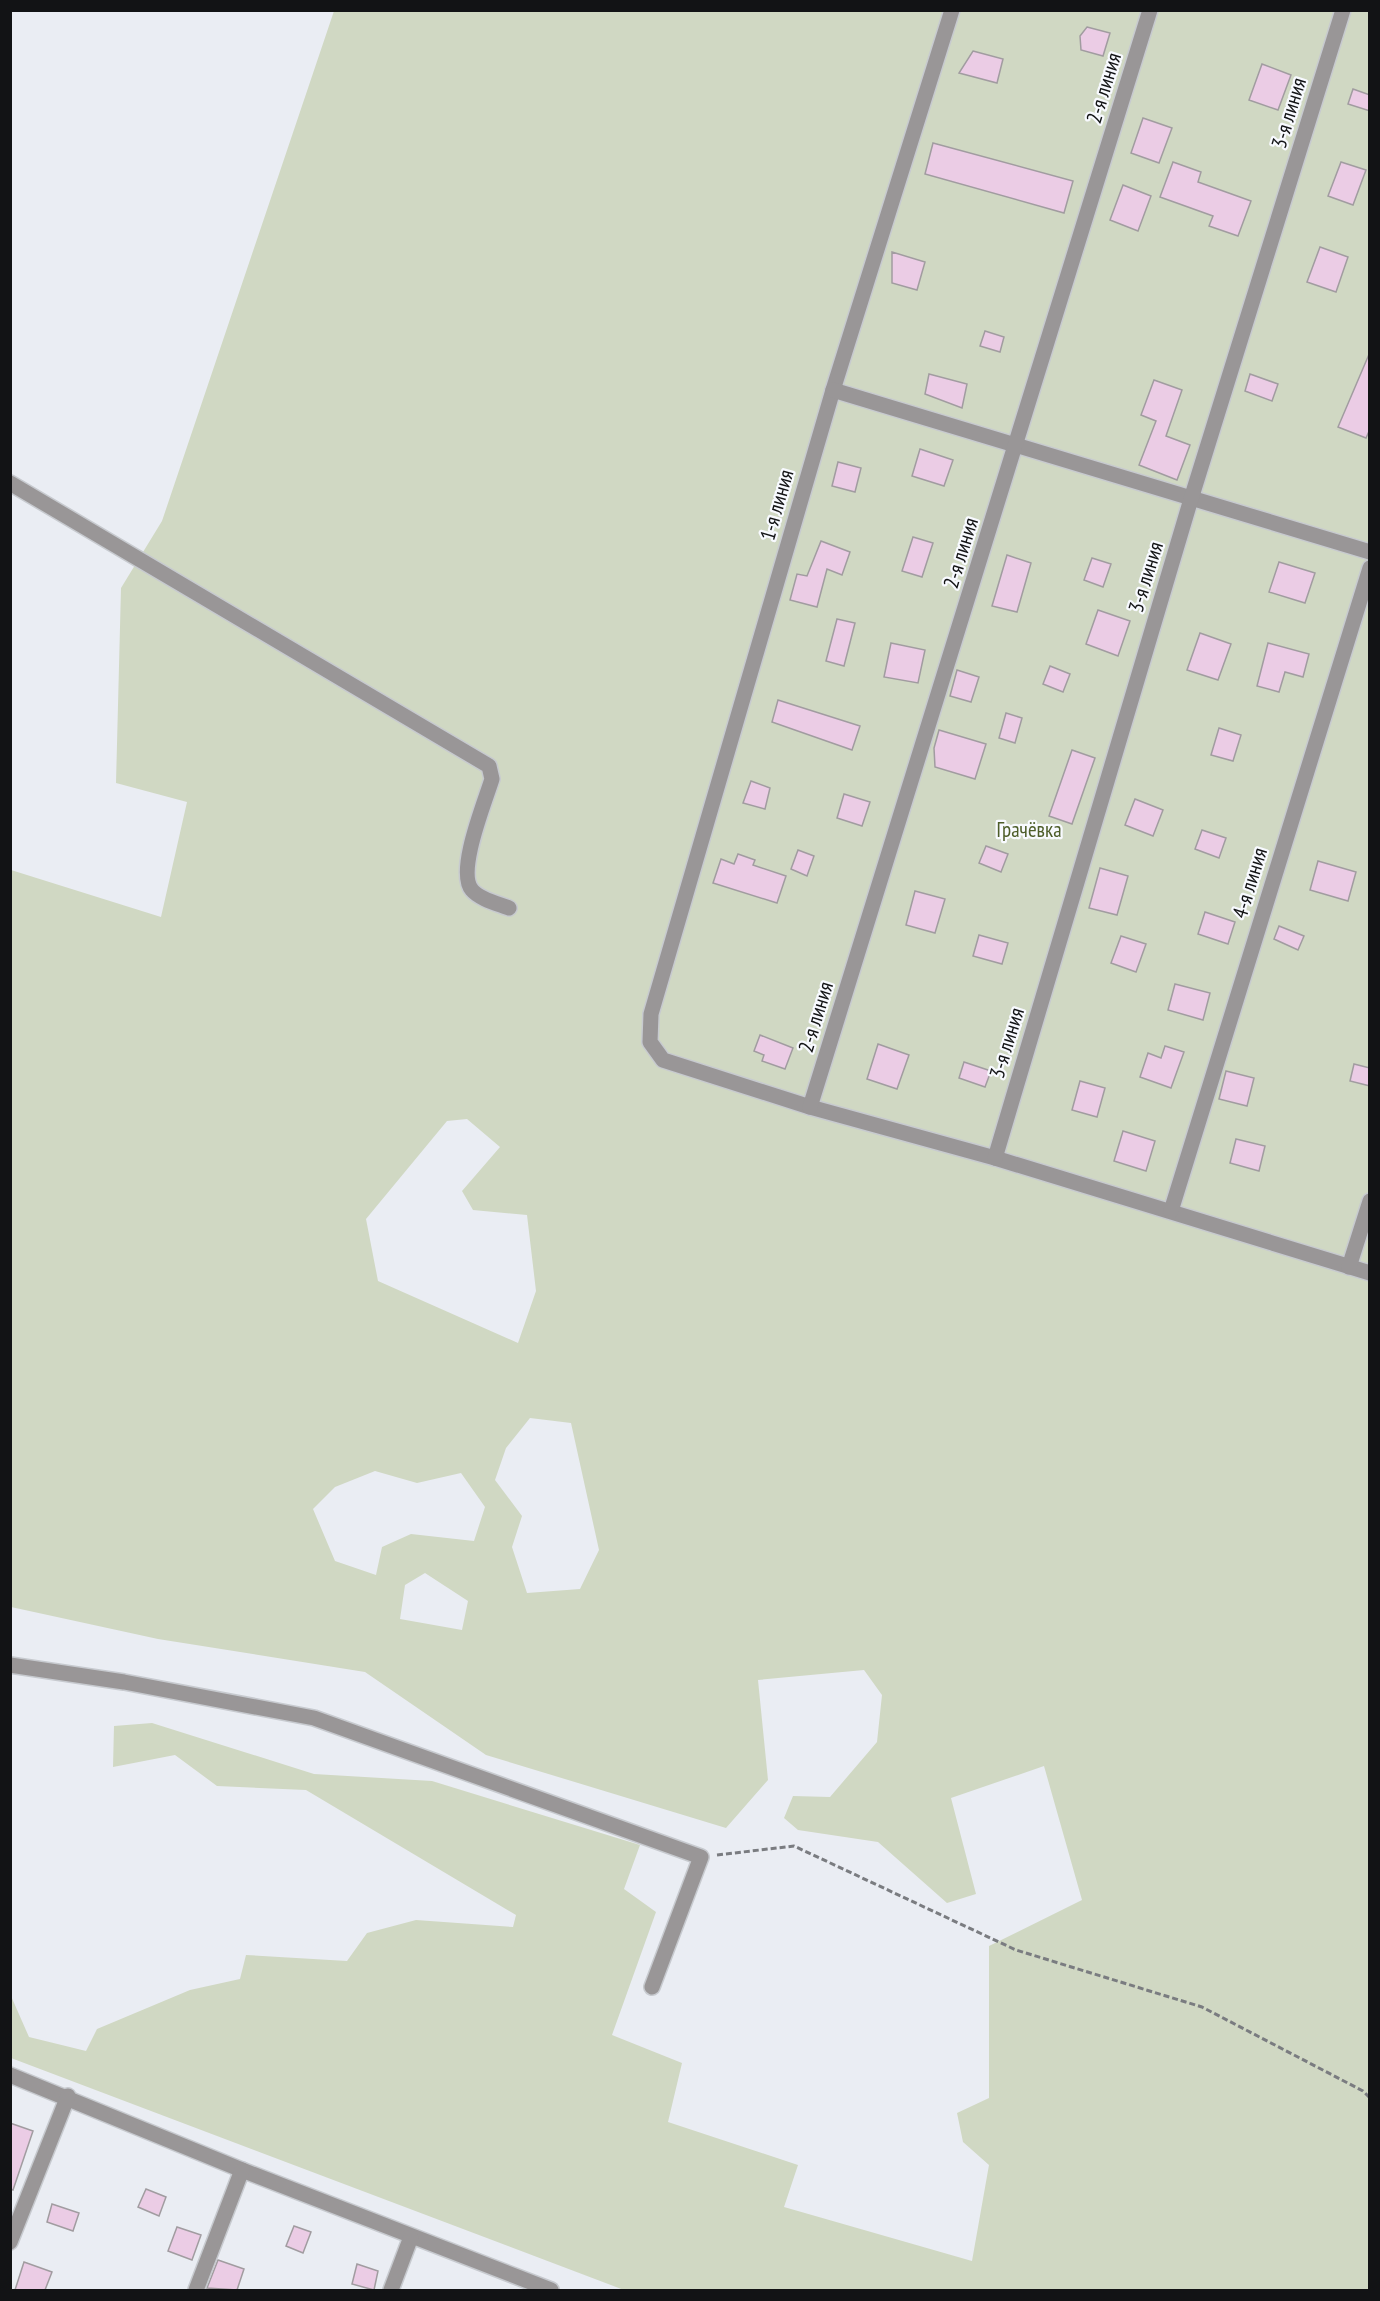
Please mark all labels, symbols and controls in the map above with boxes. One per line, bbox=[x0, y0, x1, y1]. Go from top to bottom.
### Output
street label: 2-я линия bbox=[1080, 49, 1127, 126]
street label: 3-я линия bbox=[1265, 74, 1312, 151]
street label: 1-я линия bbox=[754, 466, 799, 543]
street label: 2-я линия bbox=[937, 514, 984, 591]
street label: 3-я линия bbox=[1122, 538, 1169, 615]
park label: Грачёвка bbox=[996, 816, 1062, 843]
street label: 4-я линия bbox=[1226, 844, 1273, 921]
street label: 2-я линия bbox=[792, 978, 839, 1055]
street label: 3-я линия bbox=[983, 1004, 1030, 1081]

